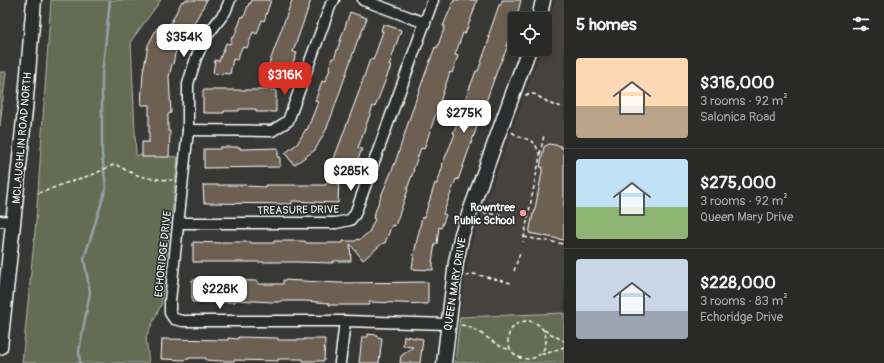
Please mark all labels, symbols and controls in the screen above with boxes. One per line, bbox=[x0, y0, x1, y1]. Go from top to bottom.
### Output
map controls bbox=[508, 12, 552, 56]
button: locate bbox=[508, 12, 552, 56]
icon: filters bbox=[850, 13, 872, 35]
text: 5 homes bbox=[576, 14, 637, 35]
pin: $354K bbox=[156, 24, 212, 58]
text: $354K bbox=[166, 29, 202, 45]
pin: $316K bbox=[257, 62, 313, 96]
text: $316K bbox=[268, 67, 302, 83]
street label: MCLAUGHLIN ROAD NORTH bbox=[10, 72, 34, 204]
text: $316,000 bbox=[700, 72, 774, 93]
icon: home bbox=[608, 74, 656, 122]
text: 3 rooms · 92 m² bbox=[700, 93, 788, 109]
pin: $275K bbox=[436, 100, 492, 134]
text: $275K bbox=[446, 105, 482, 121]
text: Salonica Road bbox=[700, 109, 776, 125]
pin: $285K bbox=[323, 158, 379, 192]
text: $285K bbox=[333, 163, 369, 179]
text: $275,000 bbox=[700, 172, 776, 193]
icon: home bbox=[608, 175, 656, 223]
text: 3 rooms · 92 m² bbox=[700, 193, 788, 209]
place label: Rowntree Public School bbox=[454, 201, 516, 227]
street label: TREASURE DRIVE bbox=[257, 203, 339, 217]
marker: Rowntree Public School bbox=[518, 208, 528, 218]
text: Queen Mary Drive bbox=[700, 209, 793, 225]
street label: ECHORIDGE DRIVE bbox=[152, 210, 174, 298]
street label: QUEEN MARY DRIVE bbox=[441, 236, 469, 332]
text: $228,000 bbox=[700, 272, 776, 293]
icon: home bbox=[608, 275, 656, 323]
pin: $228K bbox=[192, 276, 248, 310]
text: $228K bbox=[202, 281, 238, 297]
text: 3 rooms · 83 m² bbox=[700, 293, 788, 309]
text: Echoridge Drive bbox=[700, 309, 783, 325]

